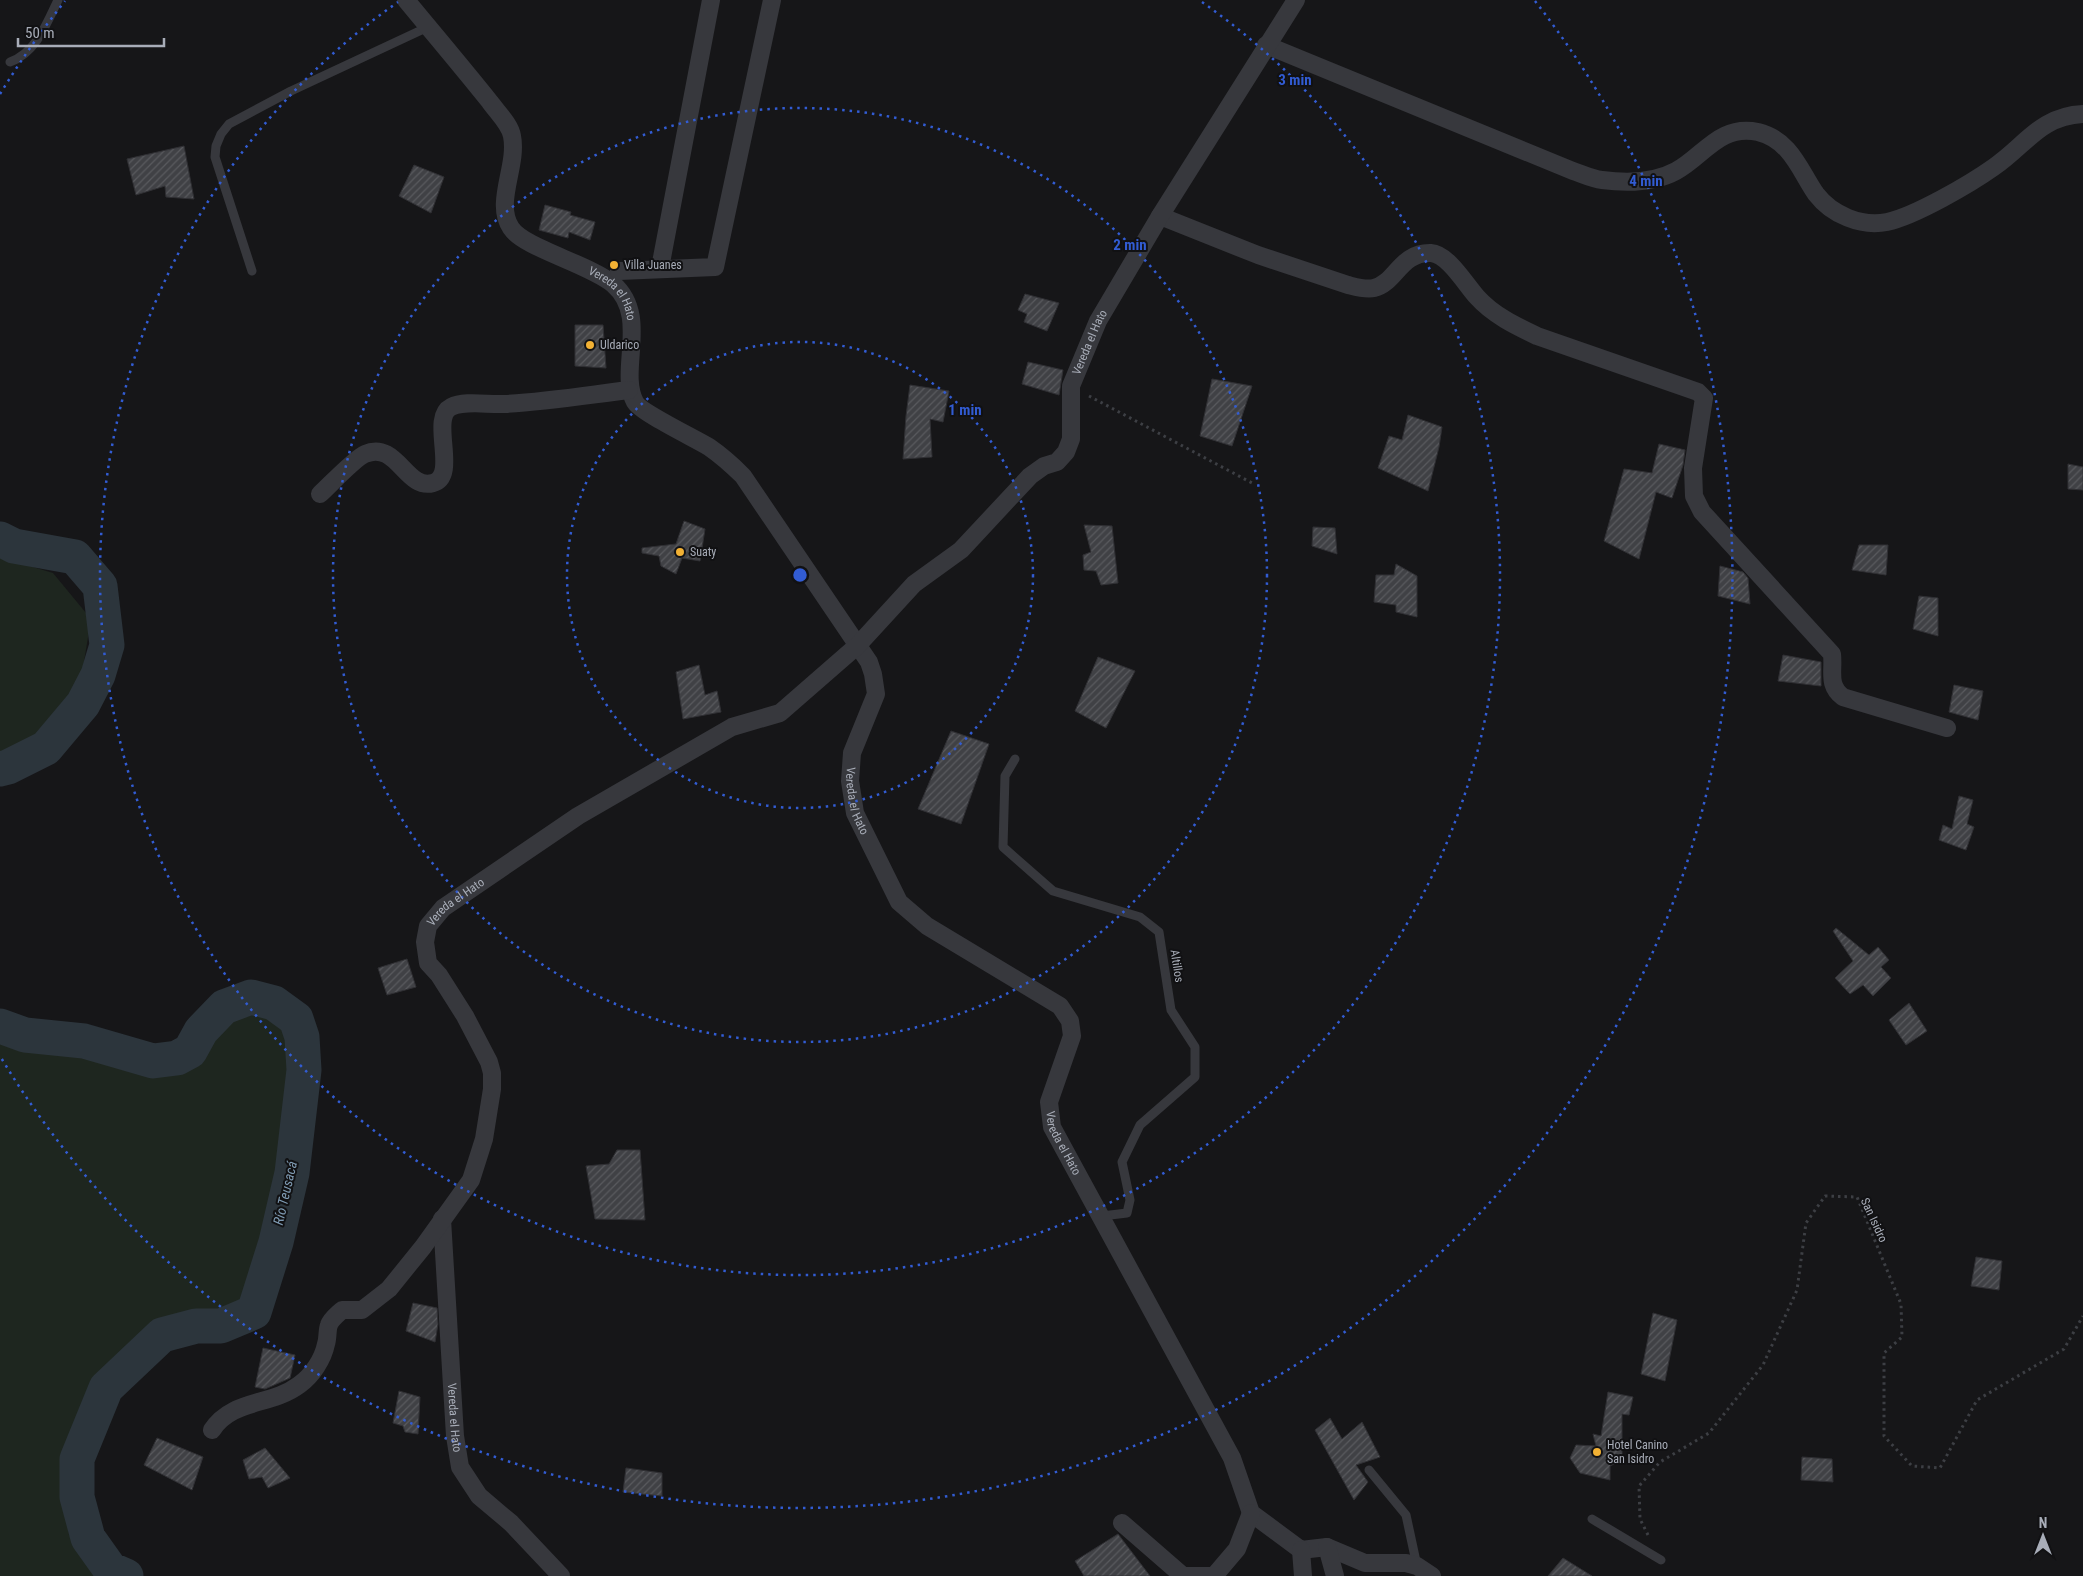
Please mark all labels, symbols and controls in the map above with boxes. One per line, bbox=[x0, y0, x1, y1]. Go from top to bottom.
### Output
scale bar bbox=[18, 15, 164, 47]
text: 50 m bbox=[25, 24, 55, 42]
text: 3 min bbox=[1278, 71, 1312, 89]
text: 4 min bbox=[1629, 172, 1663, 190]
text: 2 min bbox=[1113, 236, 1147, 254]
place label: Villa Juanes bbox=[624, 258, 682, 272]
marker: Villa Juanes bbox=[608, 259, 620, 271]
street label: Vereda el Hato bbox=[586, 264, 638, 322]
street label: Vereda el Hato bbox=[1069, 307, 1110, 377]
place label: Uldarico bbox=[600, 338, 639, 352]
marker: Uldarico bbox=[584, 339, 596, 351]
text: 1 min bbox=[948, 401, 982, 419]
place label: Suaty bbox=[690, 545, 716, 559]
marker: Suaty bbox=[674, 546, 686, 558]
centre of rings bbox=[791, 566, 809, 584]
street label: Vereda el Hato bbox=[843, 767, 872, 837]
street label: Vereda el Hato bbox=[424, 875, 487, 929]
street label: Altillos bbox=[1168, 949, 1186, 983]
street label: Vereda el Hato bbox=[1043, 1110, 1084, 1177]
water label: Río Teusacá bbox=[270, 1159, 300, 1226]
street label: San Isidro bbox=[1858, 1196, 1890, 1244]
street label: Vereda el Hato bbox=[445, 1383, 465, 1453]
place label: Hotel Canino San Isidro bbox=[1607, 1438, 1668, 1466]
marker: Hotel Canino San Isidro bbox=[1591, 1446, 1603, 1458]
north arrow bbox=[2018, 1511, 2068, 1561]
text: N bbox=[2039, 1515, 2047, 1531]

